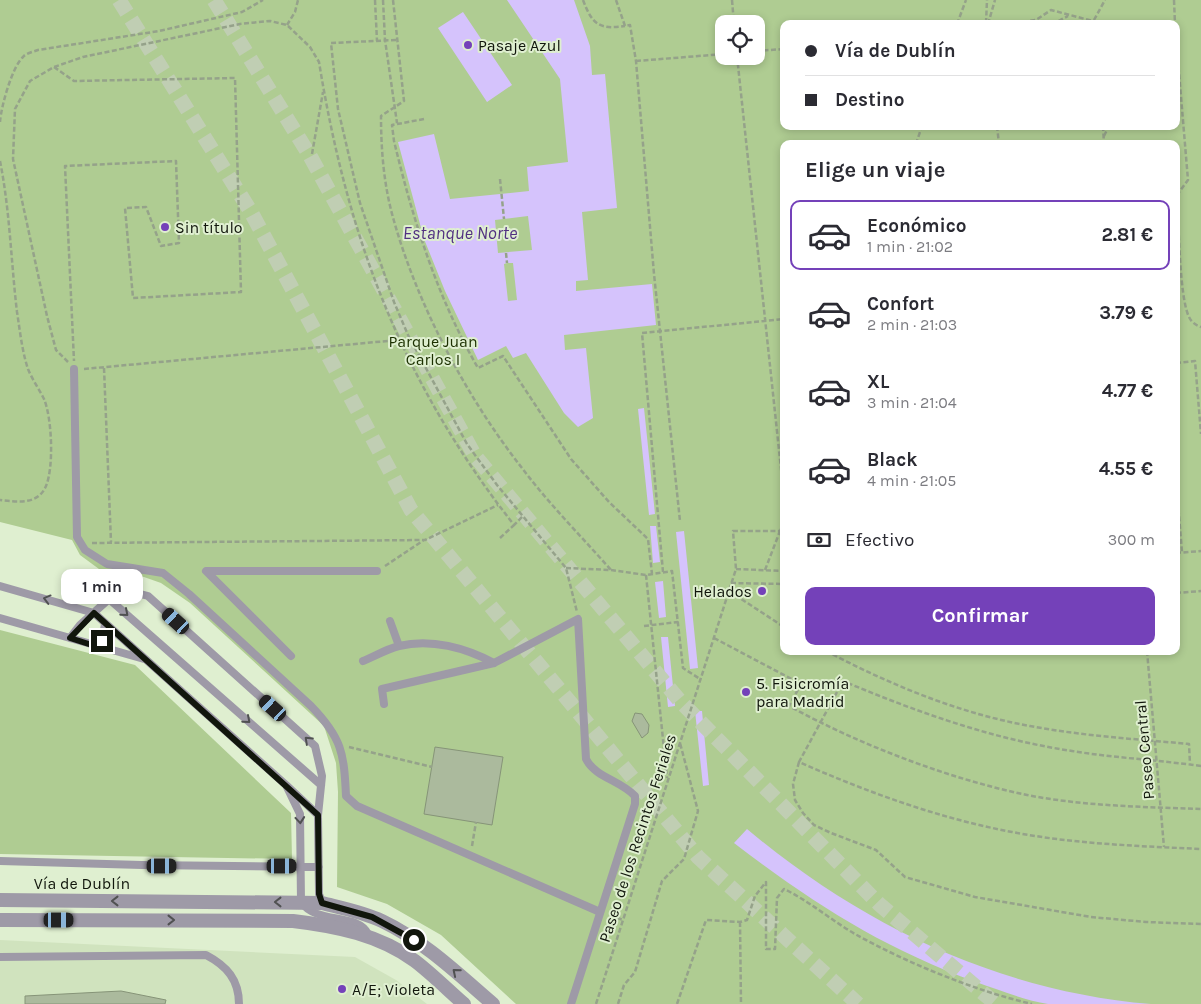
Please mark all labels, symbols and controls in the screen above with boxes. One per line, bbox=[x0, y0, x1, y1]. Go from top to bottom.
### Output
map controls bbox=[715, 15, 765, 65]
button: locate bbox=[715, 15, 765, 65]
place label: Pasaje Azul bbox=[478, 36, 561, 55]
marker: Pasaje Azul bbox=[462, 39, 474, 51]
text: Vía de Dublín bbox=[835, 40, 956, 62]
text: Destino bbox=[835, 89, 904, 111]
text: Elige un viaje bbox=[805, 157, 945, 183]
icon: car bbox=[807, 213, 852, 258]
text: Económico bbox=[867, 215, 967, 237]
place label: Sin título bbox=[175, 218, 243, 237]
marker: Sin título bbox=[159, 221, 171, 233]
water label: Estanque Norte bbox=[403, 222, 517, 244]
text: 2.81 € bbox=[1102, 224, 1153, 246]
text: 1 min · 21:02 bbox=[867, 237, 953, 256]
icon: car bbox=[807, 291, 852, 336]
text: Confort bbox=[867, 293, 934, 315]
text: 3.79 € bbox=[1099, 302, 1153, 324]
text: 2 min · 21:03 bbox=[867, 315, 957, 334]
park label: Parque Juan Carlos I bbox=[388, 332, 478, 369]
icon: car bbox=[807, 369, 852, 414]
text: XL bbox=[867, 371, 889, 393]
text: 4.77 € bbox=[1102, 380, 1153, 402]
text: 3 min · 21:04 bbox=[867, 393, 957, 412]
icon: car bbox=[807, 447, 852, 492]
text: Black bbox=[867, 449, 918, 471]
text: 4.55 € bbox=[1099, 458, 1153, 480]
text: 4 min · 21:05 bbox=[867, 471, 956, 490]
icon: cash bbox=[805, 526, 833, 554]
text: Efectivo bbox=[845, 529, 914, 551]
text: 300 m bbox=[1108, 530, 1155, 549]
callout: 1 min bbox=[61, 568, 143, 604]
text: 1 min bbox=[82, 577, 122, 596]
place label: Helados bbox=[693, 582, 752, 601]
marker: Helados bbox=[756, 585, 768, 597]
button: Confirmar bbox=[805, 587, 1155, 645]
one-way arrow bbox=[42, 594, 51, 605]
car bbox=[159, 605, 192, 637]
one-way arrow bbox=[119, 607, 128, 616]
route end bbox=[91, 630, 113, 652]
place label: 5. Fisicromía para Madrid bbox=[756, 674, 849, 711]
marker: 5. Fisicromía para Madrid bbox=[740, 686, 752, 698]
car bbox=[256, 692, 289, 724]
street label: Paseo Central bbox=[1131, 700, 1158, 800]
one-way arrow bbox=[241, 714, 250, 723]
street label: Paseo de los Recintos Feriales bbox=[595, 732, 680, 945]
one-way arrow bbox=[305, 737, 314, 746]
one-way arrow bbox=[294, 817, 305, 825]
car bbox=[147, 859, 177, 874]
car bbox=[267, 859, 297, 874]
street label: Vía de Dublín bbox=[34, 874, 130, 893]
one-way arrow bbox=[111, 896, 118, 906]
one-way arrow bbox=[273, 897, 281, 907]
car bbox=[44, 913, 74, 928]
one-way arrow bbox=[168, 915, 175, 925]
route start bbox=[403, 929, 425, 951]
one-way arrow bbox=[453, 970, 462, 978]
place label: A/E; Violeta bbox=[352, 980, 435, 999]
marker: A/E; Violeta bbox=[336, 983, 348, 995]

